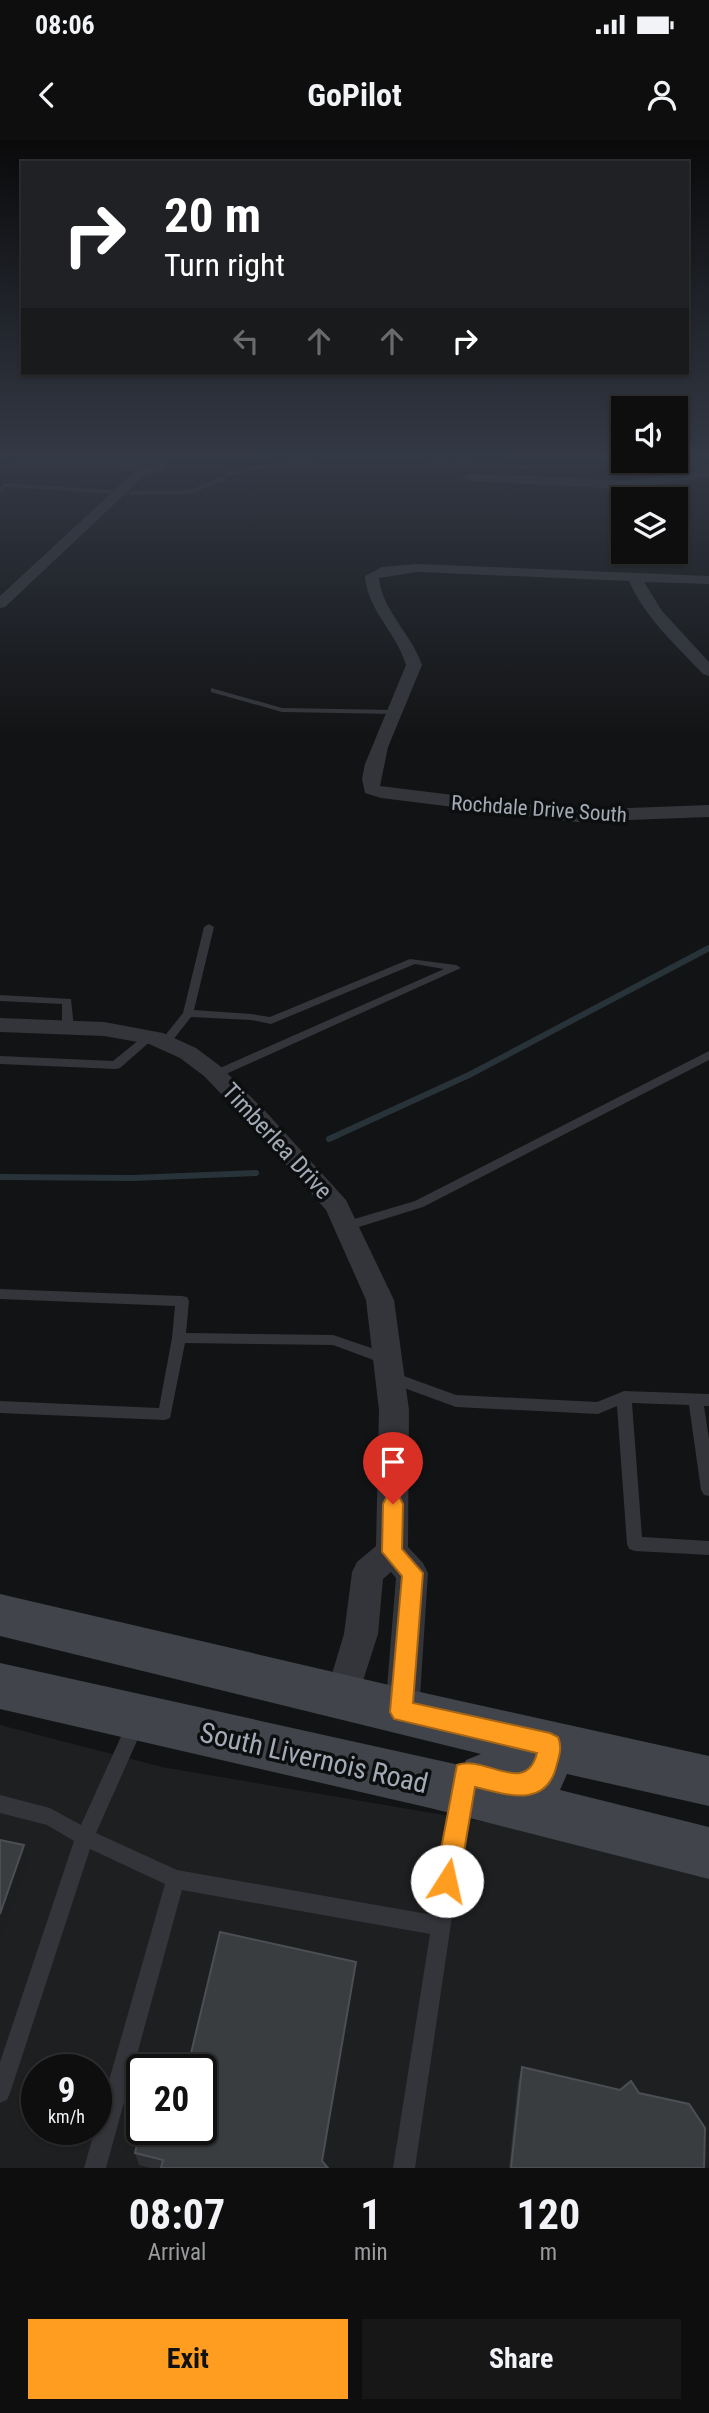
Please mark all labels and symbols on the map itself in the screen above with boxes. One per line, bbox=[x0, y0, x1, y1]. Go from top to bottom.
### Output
street label: Rochdale Drive South bbox=[450, 791, 628, 827]
street label: Timberlea Drive bbox=[216, 1077, 338, 1205]
pin bbox=[363, 1432, 423, 1504]
street label: South Livernois Road bbox=[197, 1716, 431, 1800]
position arrow bbox=[410, 1844, 484, 1918]
speed limit sign: 20 bbox=[126, 2054, 217, 2145]

